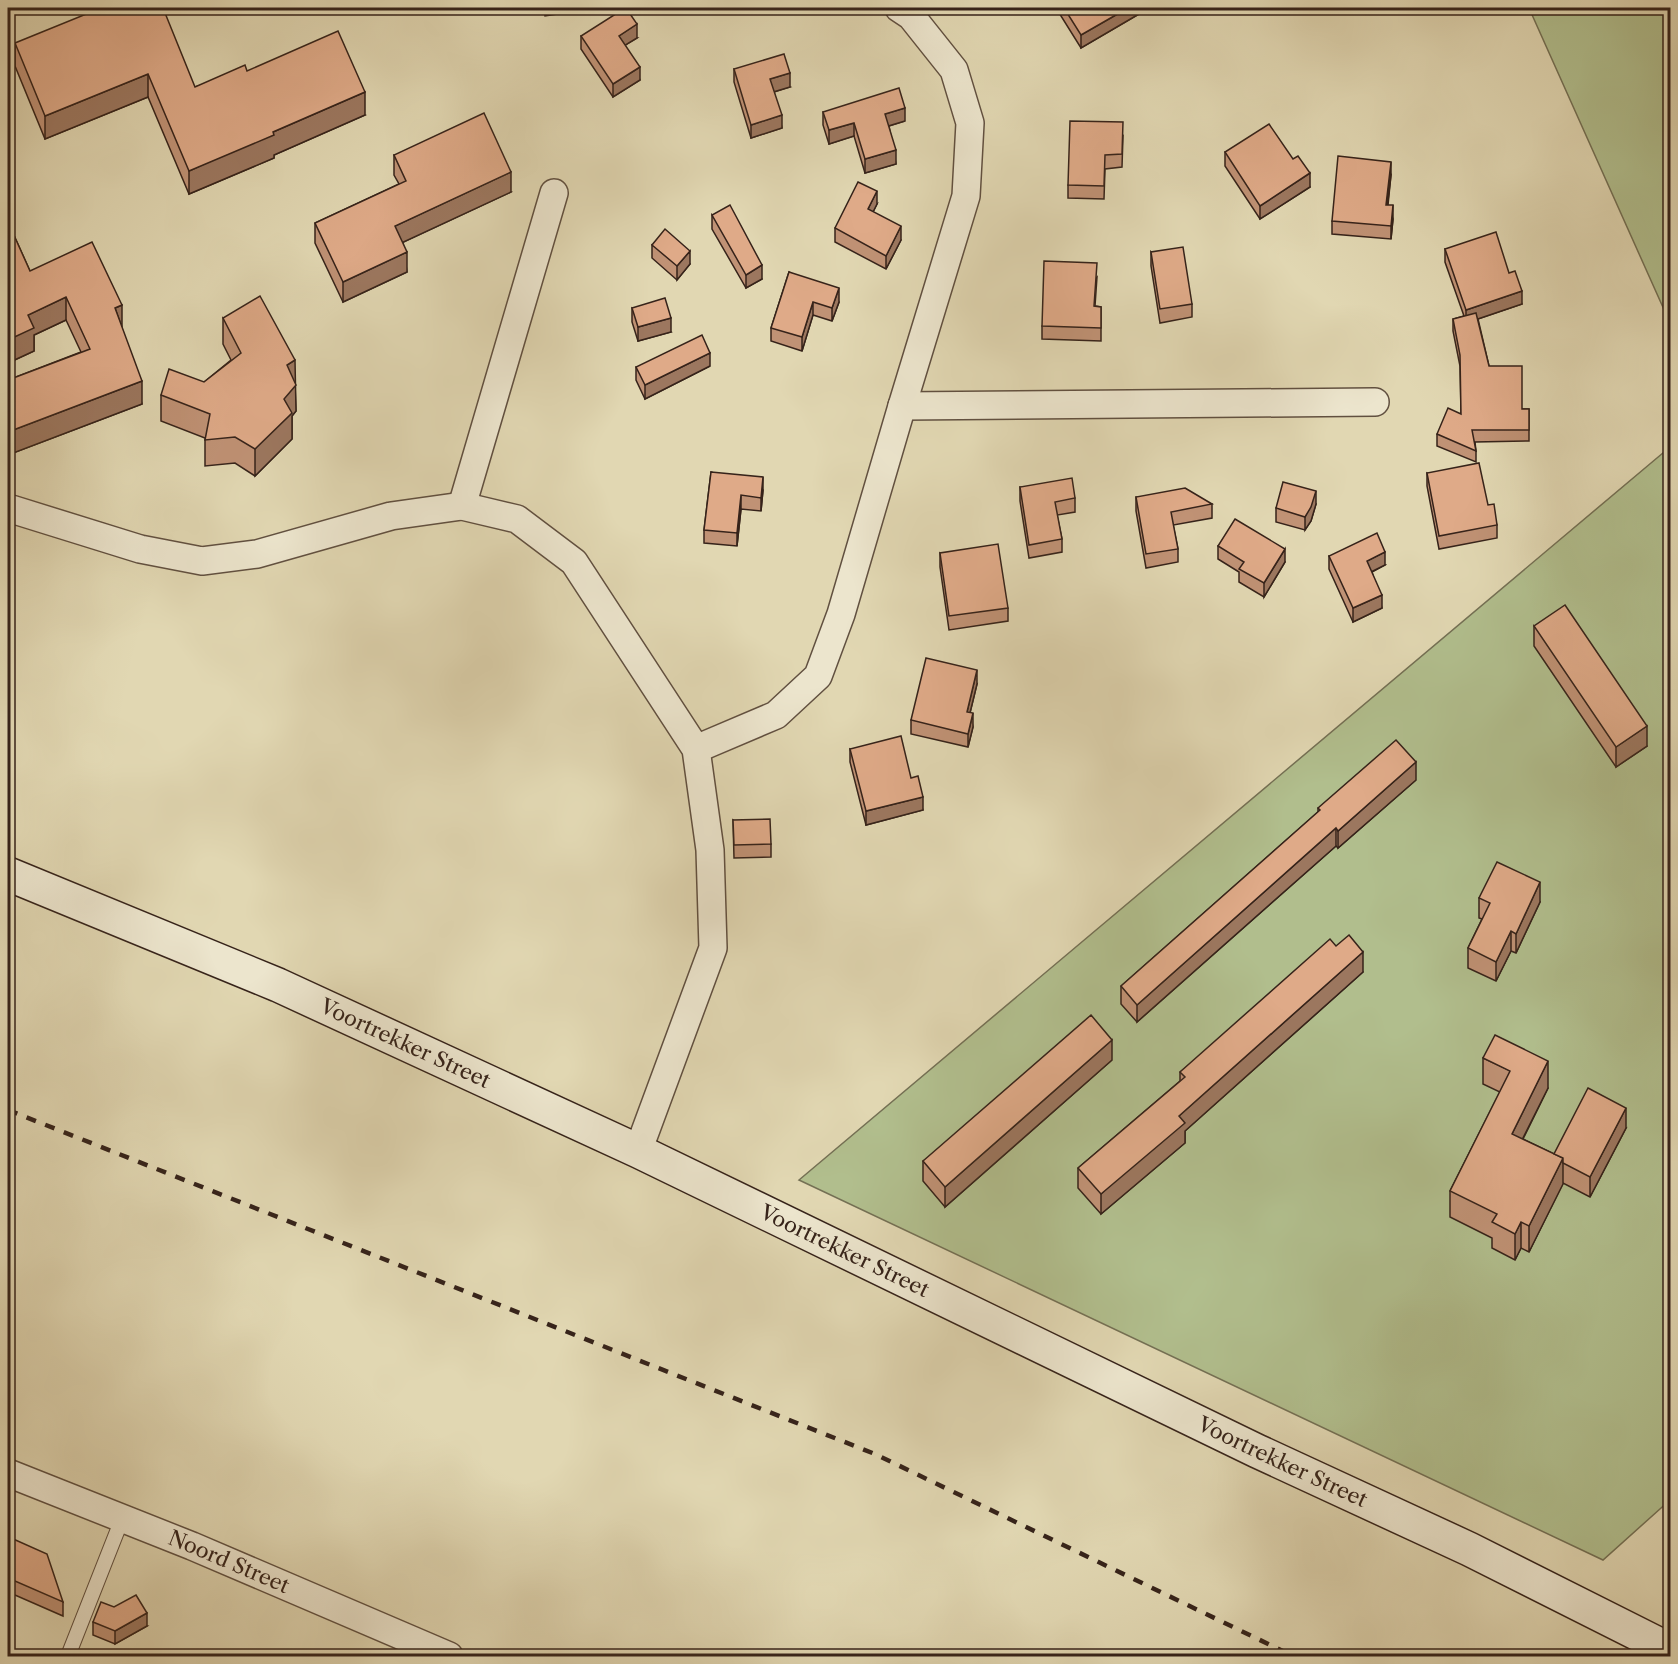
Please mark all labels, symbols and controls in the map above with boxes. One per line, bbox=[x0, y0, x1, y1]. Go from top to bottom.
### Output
street label: Voortrekker Street bbox=[315, 993, 495, 1093]
street label: Voortrekker Street bbox=[755, 1199, 934, 1302]
street label: Voortrekker Street bbox=[1193, 1411, 1372, 1513]
street label: Noord Street bbox=[165, 1525, 294, 1598]

